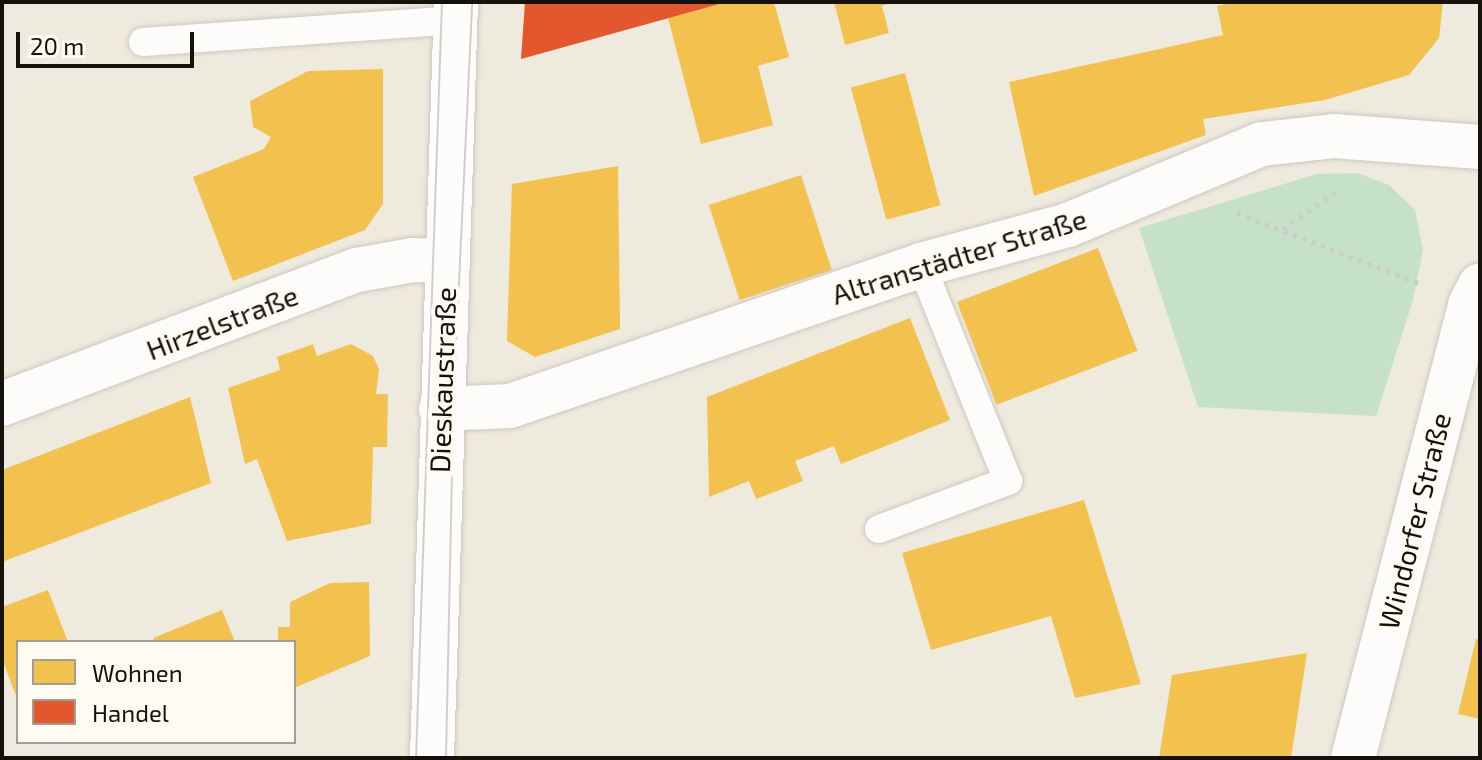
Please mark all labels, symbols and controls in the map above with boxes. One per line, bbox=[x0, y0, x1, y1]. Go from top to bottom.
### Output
scale bar bbox=[20, 16, 198, 66]
text: 20 m bbox=[30, 31, 84, 60]
street label: Altranstädter Straße bbox=[827, 201, 1091, 311]
street label: Hirzelstraße bbox=[141, 278, 303, 366]
street label: Dieskaustraße bbox=[422, 287, 462, 473]
street label: Windorfer Straße bbox=[1371, 409, 1457, 633]
legend bbox=[16, 640, 296, 744]
text: Wohnen bbox=[92, 658, 183, 687]
text: Handel bbox=[92, 698, 169, 727]

